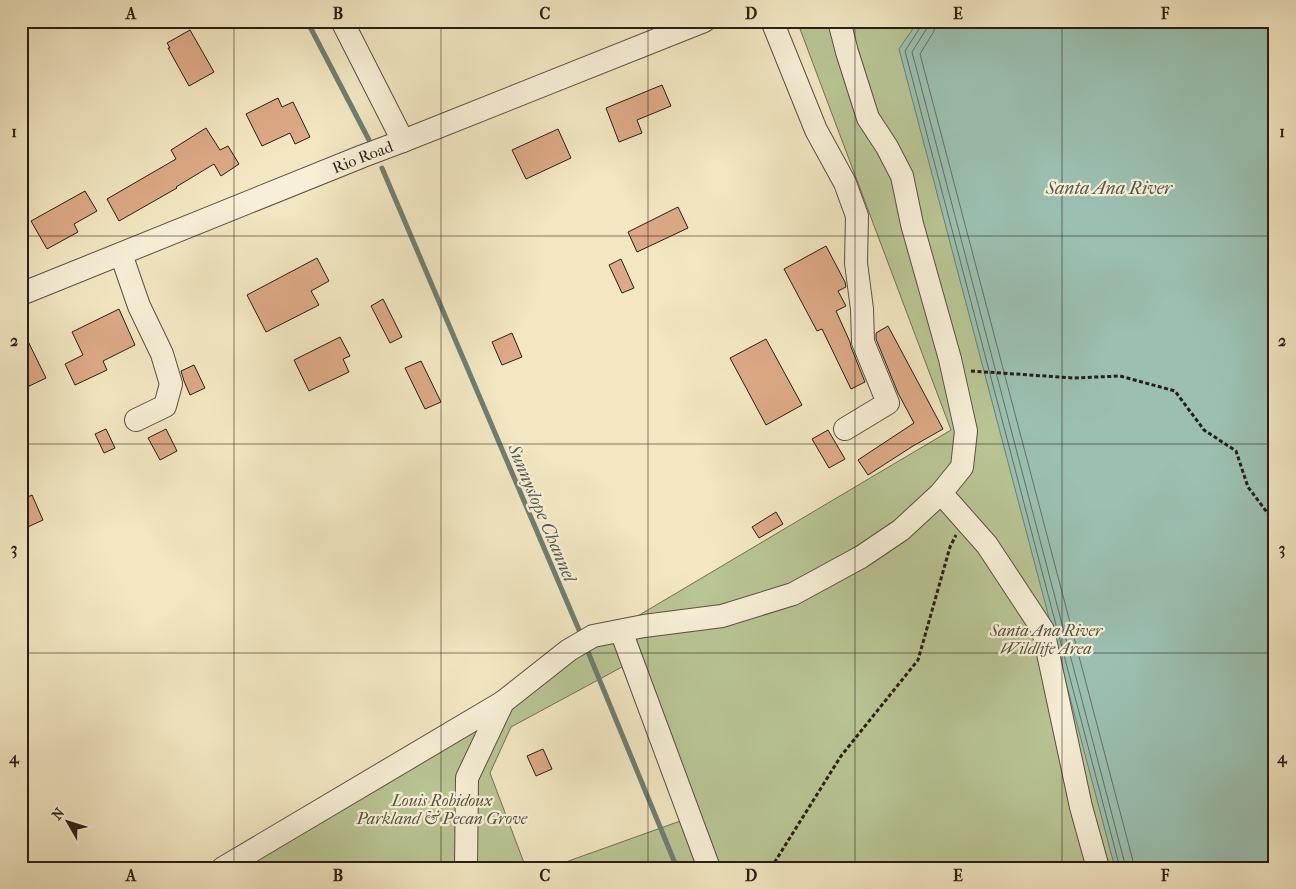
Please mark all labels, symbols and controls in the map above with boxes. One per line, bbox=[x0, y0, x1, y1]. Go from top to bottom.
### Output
text: A bbox=[125, 4, 137, 23]
text: B bbox=[333, 4, 343, 23]
text: C bbox=[540, 4, 551, 23]
text: D bbox=[745, 4, 757, 23]
text: E bbox=[953, 4, 963, 23]
text: F bbox=[1160, 4, 1170, 23]
text: 1 bbox=[11, 122, 17, 141]
text: 1 bbox=[1279, 122, 1285, 141]
street label: Rio Road bbox=[329, 137, 396, 177]
water label: Santa Ana River bbox=[1045, 178, 1174, 199]
text: 2 bbox=[10, 331, 18, 350]
text: 2 bbox=[1278, 331, 1286, 350]
water label: Sunnyslope Channel bbox=[503, 440, 581, 587]
text: 3 bbox=[11, 539, 17, 559]
text: 3 bbox=[1279, 539, 1285, 559]
park label: Santa Ana River Wildlife Area bbox=[989, 621, 1104, 658]
text: 4 bbox=[8, 748, 20, 768]
text: 4 bbox=[1276, 748, 1288, 768]
park label: Louis Robidoux Parkland & Pecan Grove bbox=[356, 791, 528, 828]
north arrow bbox=[42, 796, 92, 846]
text: N bbox=[48, 804, 68, 824]
text: A bbox=[125, 866, 137, 885]
text: B bbox=[333, 866, 343, 885]
text: C bbox=[540, 866, 551, 885]
text: D bbox=[745, 866, 757, 885]
text: E bbox=[953, 866, 963, 885]
text: F bbox=[1160, 866, 1170, 885]

